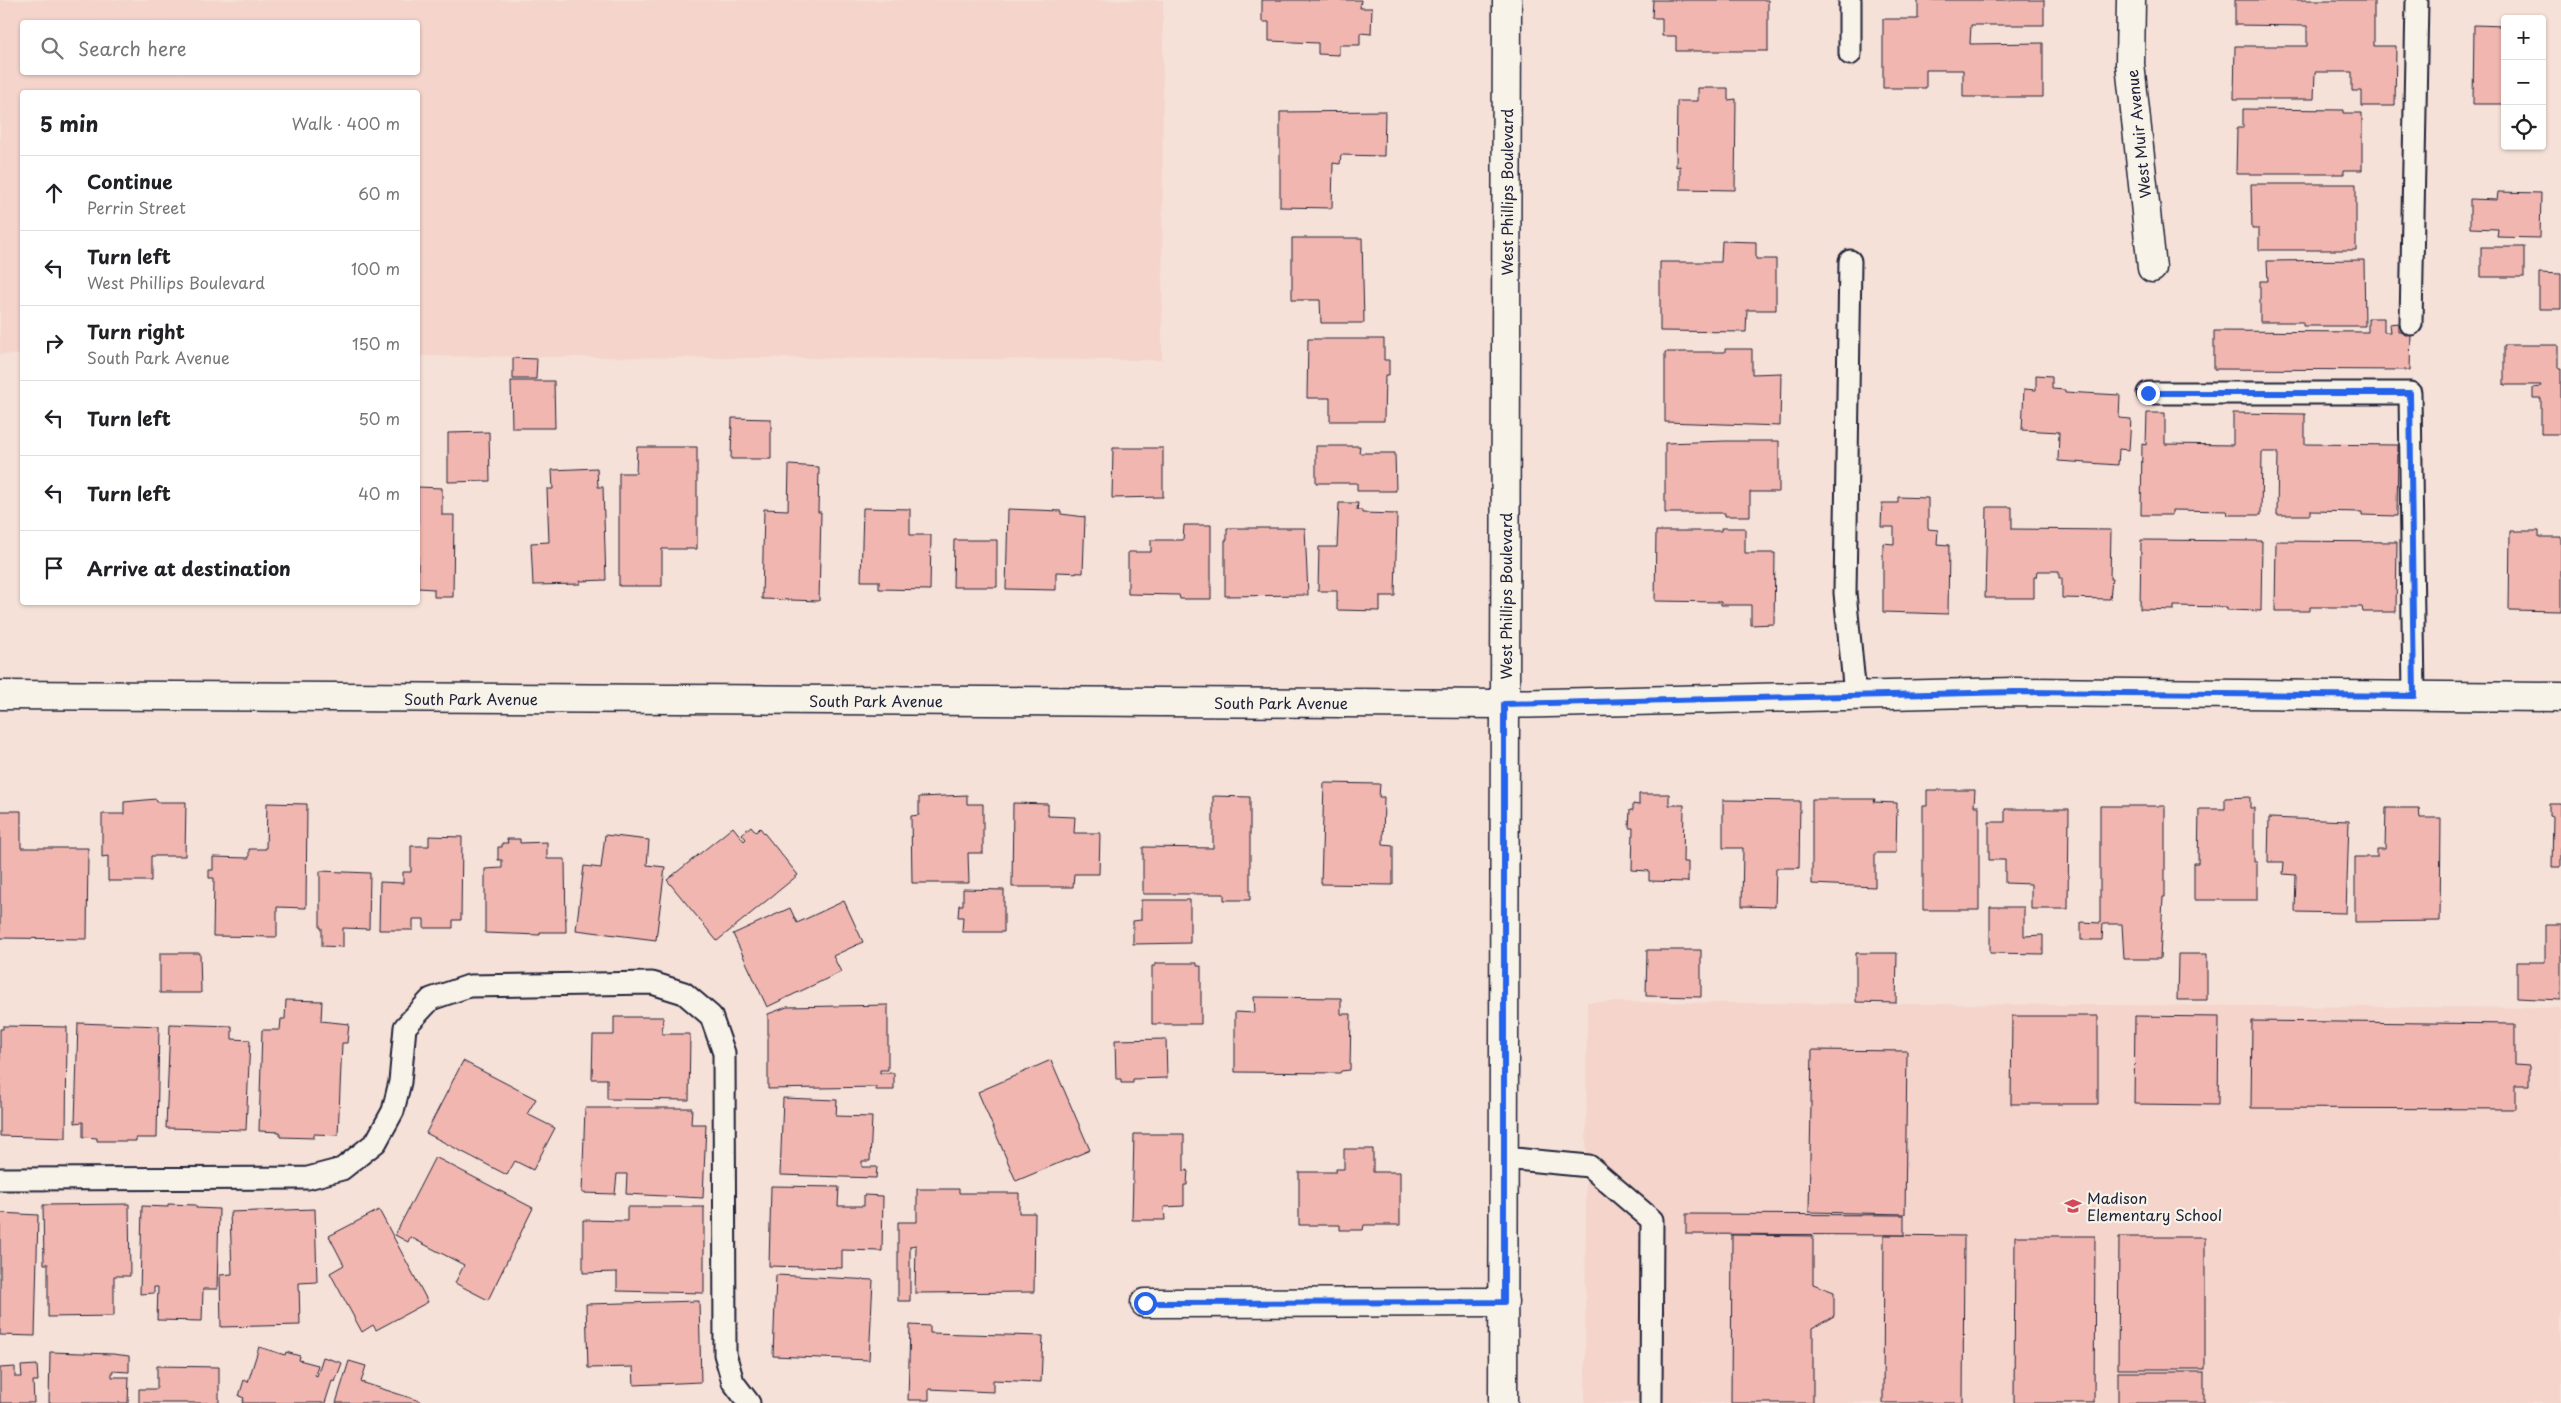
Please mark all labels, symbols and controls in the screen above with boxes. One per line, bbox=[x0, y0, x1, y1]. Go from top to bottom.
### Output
map controls bbox=[2501, 15, 2546, 150]
button: + bbox=[2501, 15, 2546, 60]
search box bbox=[20, 20, 420, 75]
icon: search bbox=[38, 34, 66, 62]
text: Search here bbox=[78, 34, 187, 62]
button: − bbox=[2501, 60, 2546, 105]
street label: West Muir Avenue bbox=[2120, 69, 2156, 199]
button: locate bbox=[2501, 105, 2546, 150]
text: 5 min bbox=[40, 107, 98, 139]
street label: West Phillips Boulevard bbox=[1495, 109, 1518, 275]
text: Walk · 400 m bbox=[292, 111, 400, 135]
text: Continue bbox=[87, 167, 173, 195]
icon: ahead bbox=[40, 179, 68, 207]
text: 60 m bbox=[358, 181, 400, 205]
text: Perrin Street bbox=[87, 195, 186, 219]
text: Turn left bbox=[87, 242, 171, 270]
icon: left bbox=[40, 254, 68, 282]
text: 100 m bbox=[351, 256, 400, 280]
text: West Phillips Boulevard bbox=[87, 270, 265, 294]
text: Turn right bbox=[87, 317, 185, 345]
icon: right bbox=[40, 329, 68, 357]
text: 150 m bbox=[352, 331, 400, 355]
text: South Park Avenue bbox=[87, 345, 230, 369]
route end bbox=[2137, 382, 2160, 405]
icon: left bbox=[40, 404, 68, 432]
text: Turn left bbox=[87, 404, 171, 432]
text: 50 m bbox=[359, 406, 400, 430]
icon: left bbox=[40, 479, 68, 507]
text: Turn left bbox=[87, 479, 171, 507]
text: 40 m bbox=[358, 481, 400, 505]
street label: West Phillips Boulevard bbox=[1494, 513, 1517, 679]
icon: arrive bbox=[40, 554, 68, 582]
text: Arrive at destination bbox=[87, 554, 291, 582]
street label: South Park Avenue bbox=[404, 687, 538, 710]
street label: South Park Avenue bbox=[809, 689, 943, 712]
street label: South Park Avenue bbox=[1214, 691, 1348, 714]
place label: Madison Elementary School bbox=[2087, 1186, 2222, 1226]
school or university icon: Madison Elementary School bbox=[2063, 1196, 2083, 1216]
route start bbox=[1134, 1292, 1157, 1315]

